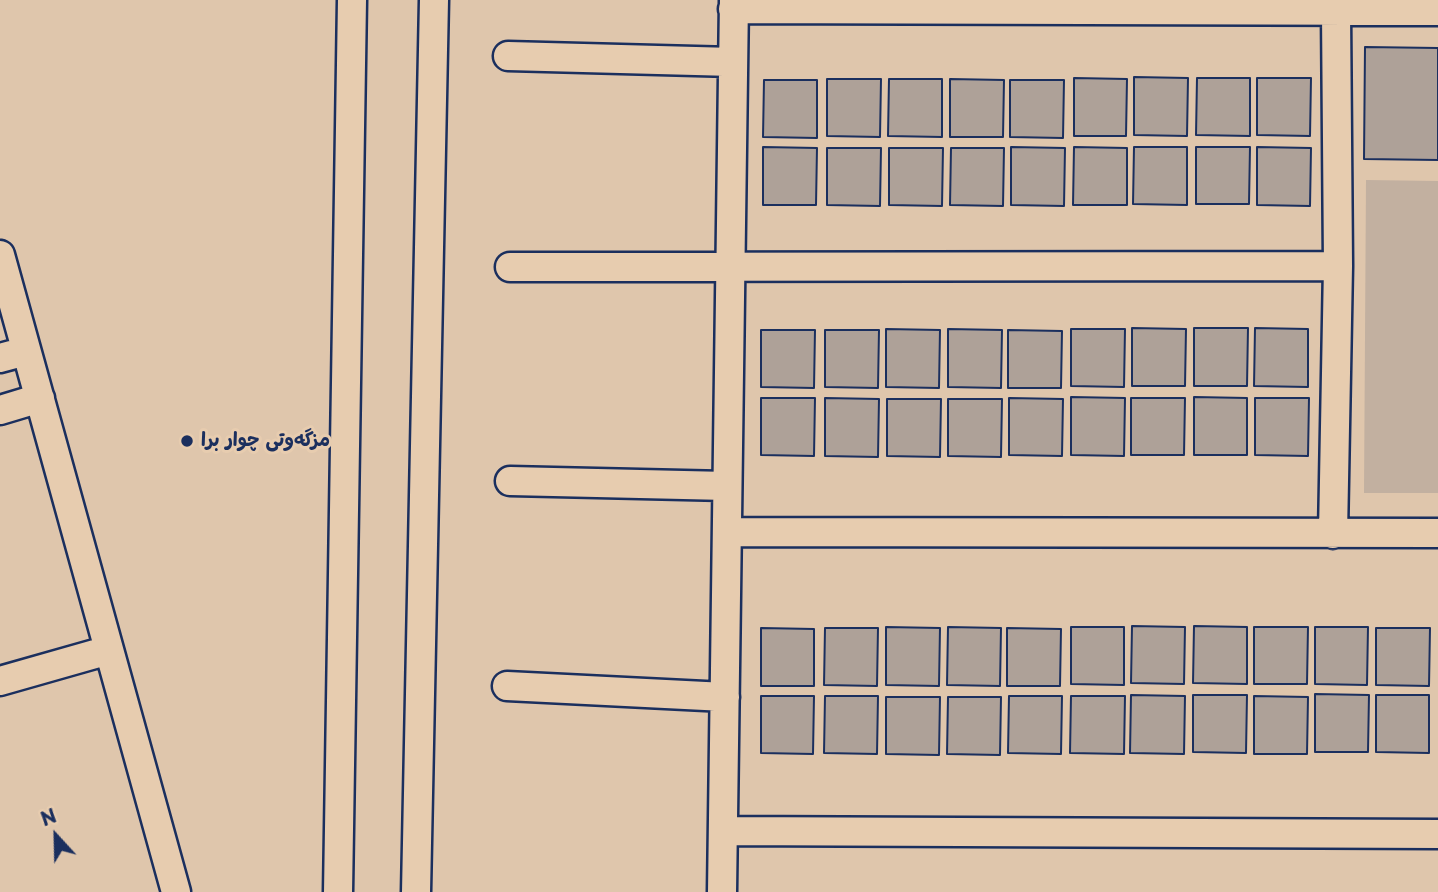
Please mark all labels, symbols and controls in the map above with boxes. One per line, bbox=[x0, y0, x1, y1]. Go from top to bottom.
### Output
place label: مزگەوتی چوار برا bbox=[201, 430, 330, 452]
marker: مزگەوتی چوار برا bbox=[179, 433, 195, 449]
north arrow bbox=[21, 801, 91, 871]
text: N bbox=[36, 801, 60, 832]

